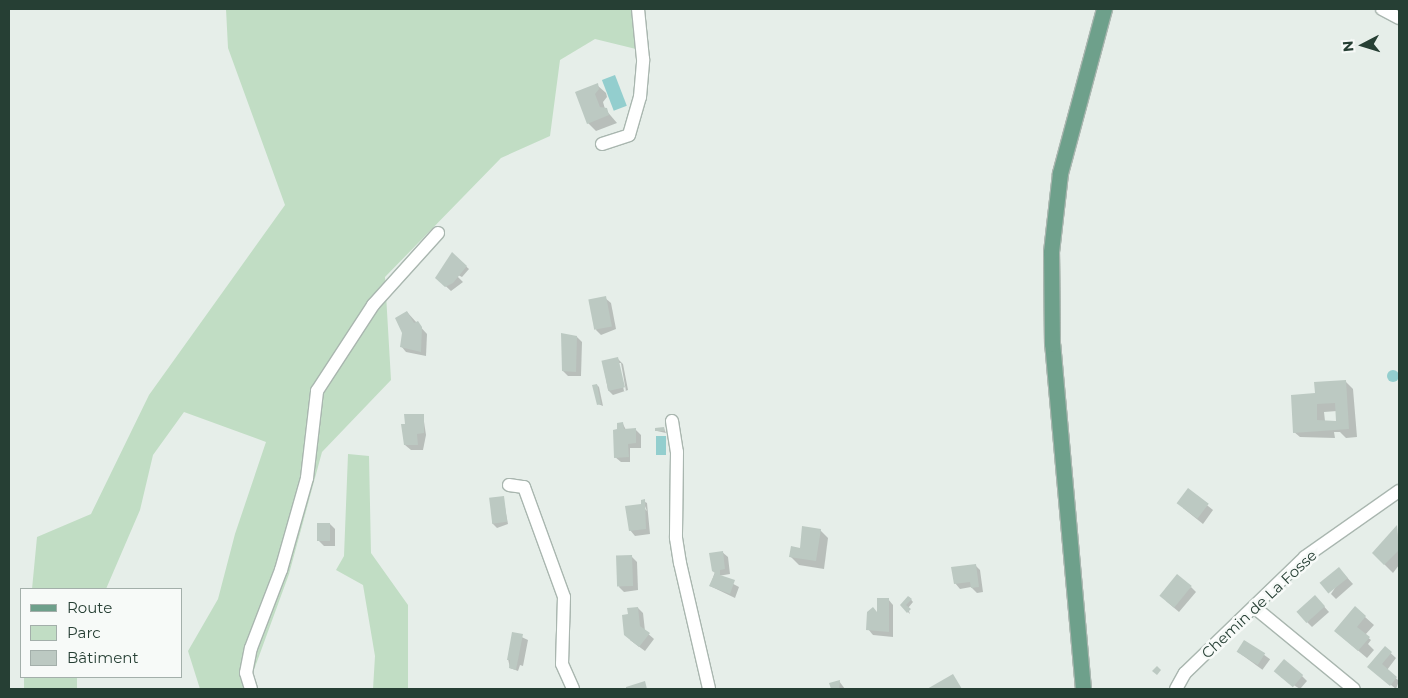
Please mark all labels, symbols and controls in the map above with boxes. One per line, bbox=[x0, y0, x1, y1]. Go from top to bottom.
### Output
north arrow bbox=[1338, 20, 1388, 70]
text: N bbox=[1339, 40, 1358, 53]
street label: Chemin de La Fosse bbox=[1198, 546, 1320, 662]
legend bbox=[20, 588, 182, 678]
text: Route bbox=[67, 598, 112, 617]
text: Parc bbox=[67, 623, 101, 642]
text: Bâtiment bbox=[67, 648, 139, 667]

